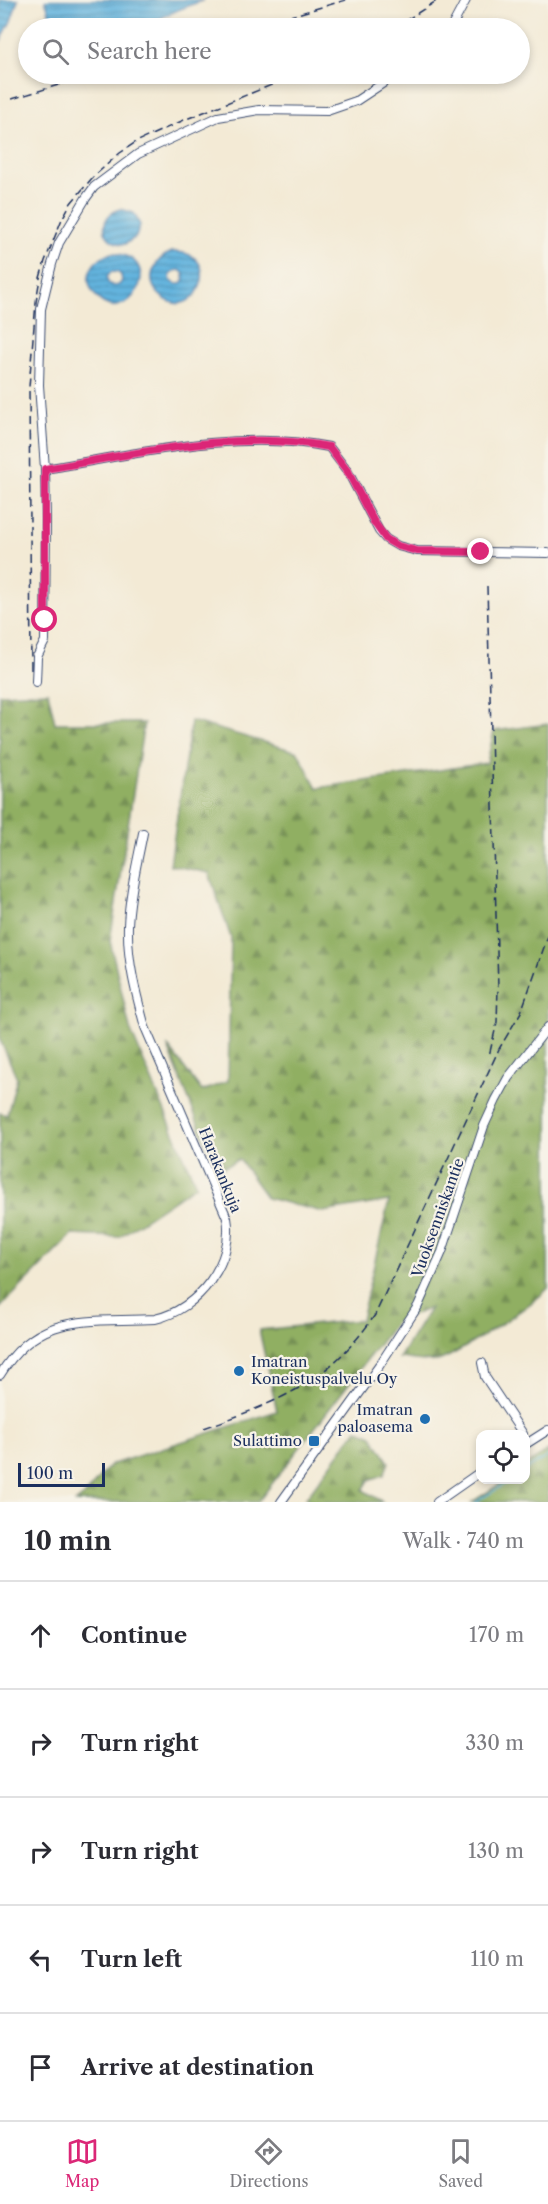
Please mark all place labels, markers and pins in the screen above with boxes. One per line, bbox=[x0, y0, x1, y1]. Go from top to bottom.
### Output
place label: Imatran Koneistuspalvelu Oy bbox=[251, 1352, 398, 1388]
marker: Imatran Koneistuspalvelu Oy bbox=[232, 1364, 246, 1378]
place label: Imatran paloasema bbox=[337, 1400, 414, 1436]
marker: Imatran paloasema bbox=[418, 1412, 432, 1426]
place label: Sulattimo bbox=[233, 1431, 302, 1450]
marker: Sulattimo bbox=[307, 1434, 321, 1448]

